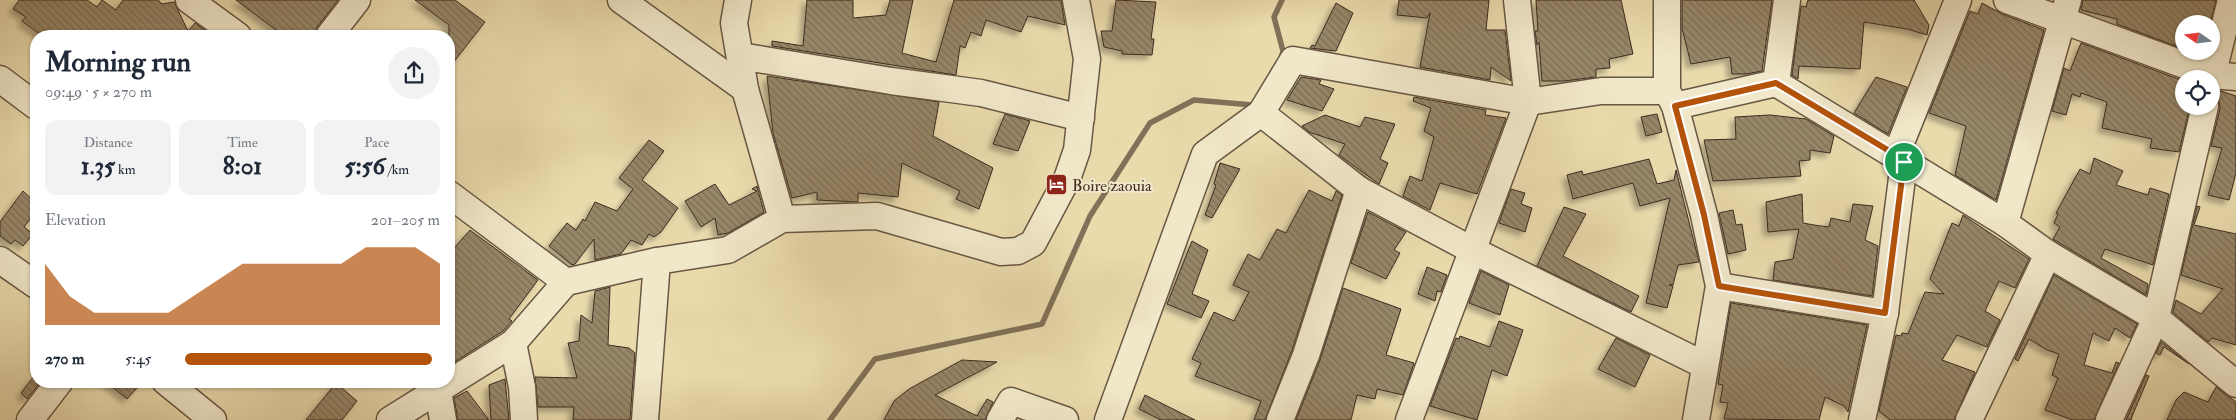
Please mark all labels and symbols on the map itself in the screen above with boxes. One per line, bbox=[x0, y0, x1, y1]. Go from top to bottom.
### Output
north arrow bbox=[2175, 15, 2220, 60]
pin bbox=[1883, 141, 1925, 183]
hotel icon: Boire zaouia bbox=[1044, 173, 1068, 197]
place label: Boire zaouia bbox=[1072, 176, 1152, 196]

